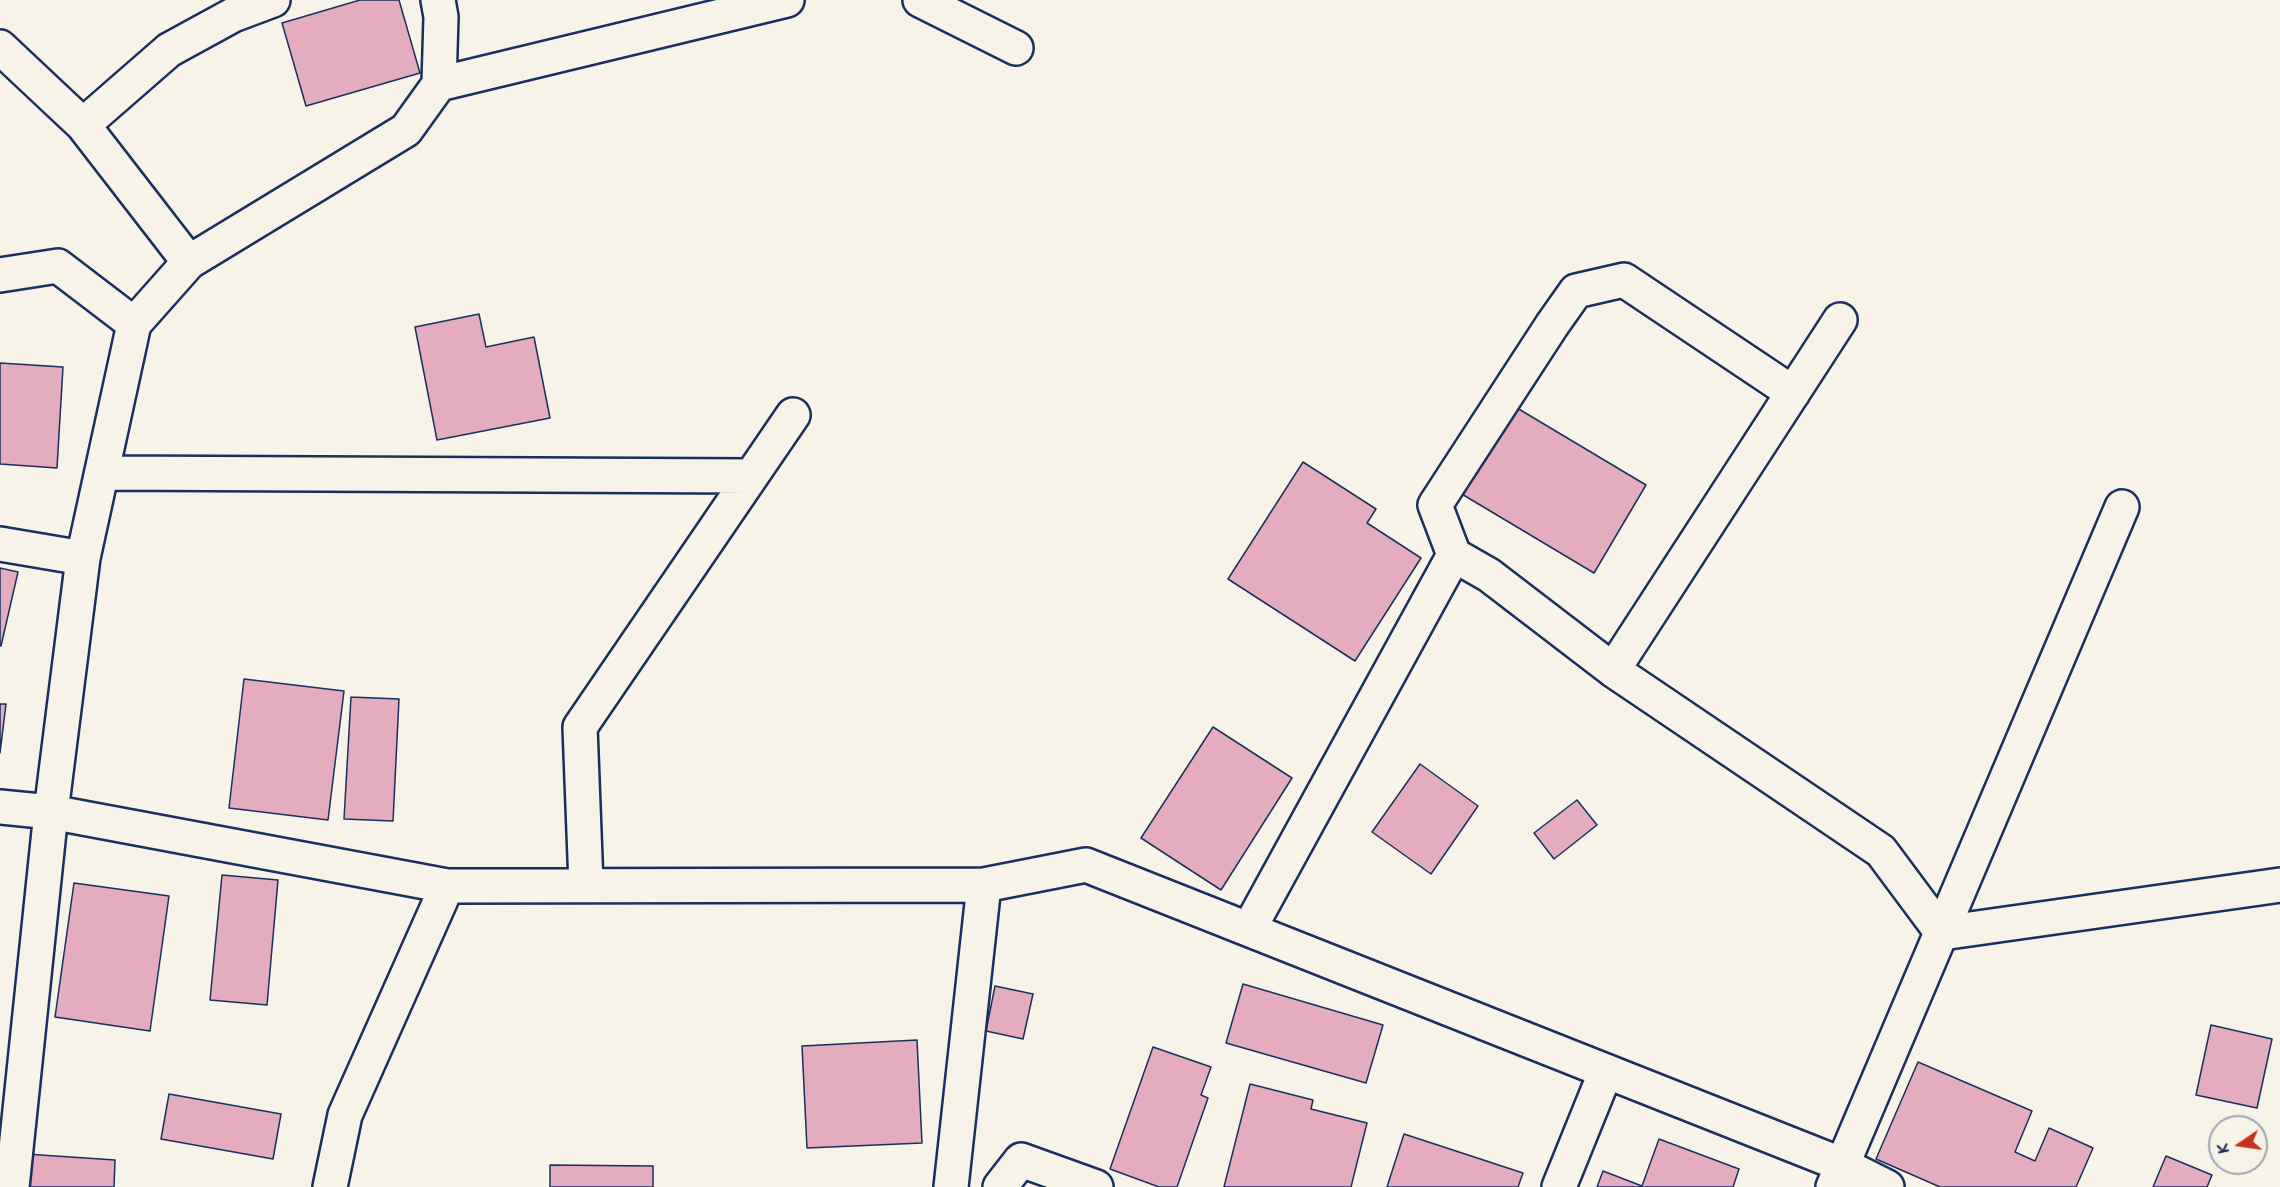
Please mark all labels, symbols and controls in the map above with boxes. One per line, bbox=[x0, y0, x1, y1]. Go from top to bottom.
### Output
north arrow bbox=[2208, 1115, 2268, 1175]
text: K bbox=[2211, 1141, 2233, 1156]

